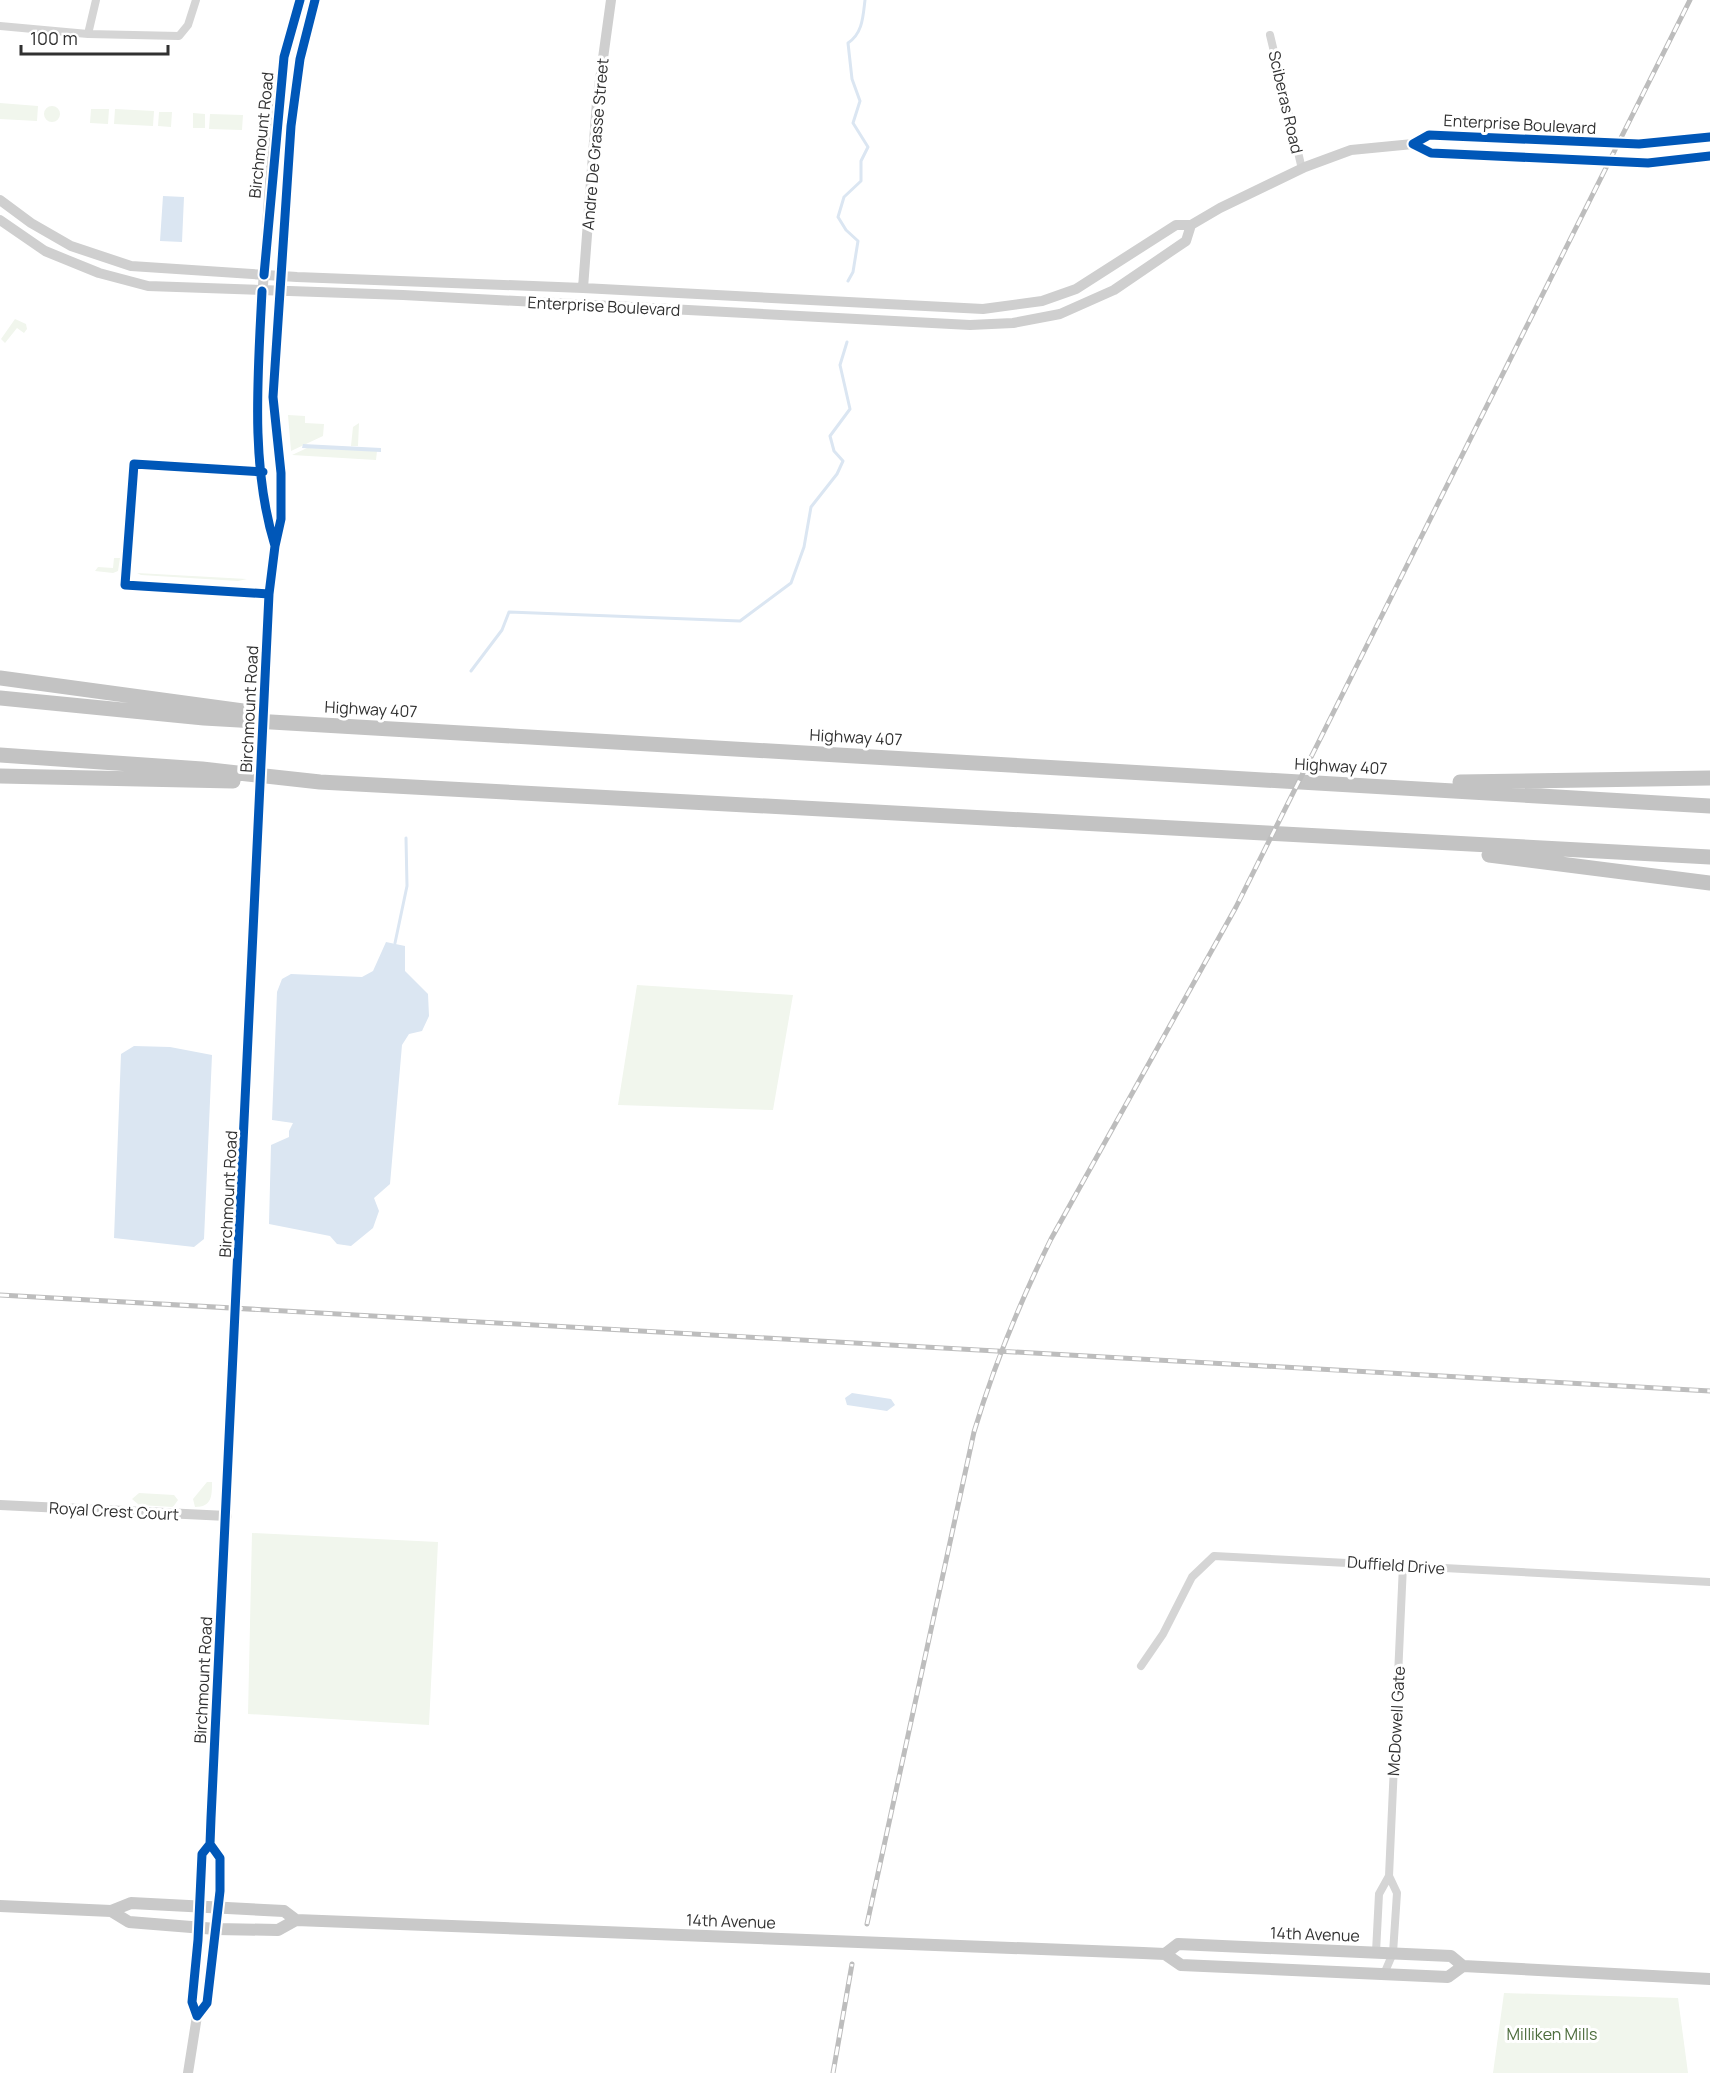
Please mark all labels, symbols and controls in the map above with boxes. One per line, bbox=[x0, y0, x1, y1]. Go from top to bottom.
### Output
scale bar bbox=[21, 18, 168, 56]
text: 100 m bbox=[30, 26, 78, 50]
street label: Sciberas Road bbox=[1263, 48, 1309, 156]
street label: Andre De Grasse Street bbox=[577, 57, 613, 231]
street label: Birchmount Road bbox=[243, 71, 279, 199]
street label: Enterprise Boulevard bbox=[1443, 109, 1597, 139]
street label: Enterprise Boulevard bbox=[527, 291, 681, 321]
street label: Birchmount Road bbox=[235, 645, 263, 773]
street label: Highway 407 bbox=[324, 696, 418, 722]
street label: Highway 407 bbox=[809, 724, 903, 750]
street label: Highway 407 bbox=[1294, 753, 1388, 779]
street label: Birchmount Road bbox=[214, 1130, 242, 1258]
street label: Royal Crest Court bbox=[48, 1497, 180, 1525]
street label: Duffield Drive bbox=[1346, 1551, 1446, 1579]
street label: Birchmount Road bbox=[189, 1616, 217, 1744]
street label: McDowell Gate bbox=[1382, 1666, 1410, 1776]
street label: 14th Avenue bbox=[686, 1908, 776, 1934]
street label: 14th Avenue bbox=[1270, 1921, 1360, 1947]
park label: Milliken Mills bbox=[1506, 2023, 1598, 2045]

